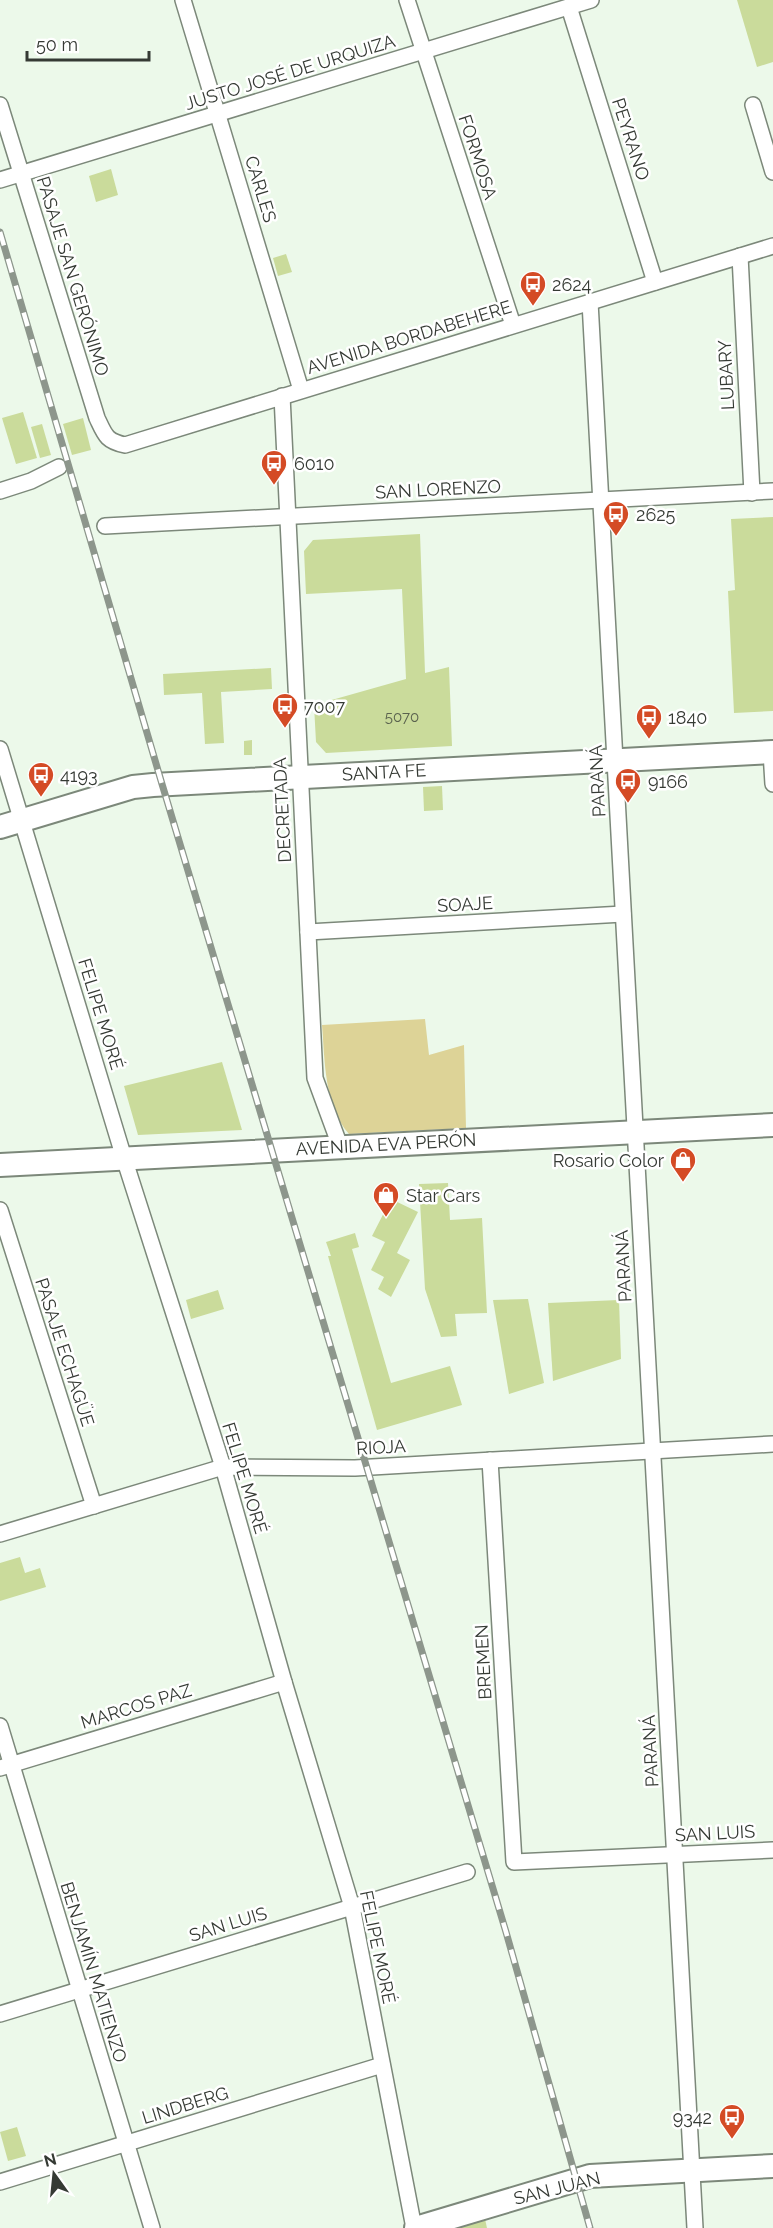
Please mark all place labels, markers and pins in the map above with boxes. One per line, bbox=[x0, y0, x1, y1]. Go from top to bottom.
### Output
bus stop icon: 2624 bbox=[518, 269, 548, 307]
place label: 2624 bbox=[552, 274, 592, 295]
bus stop icon: 6010 bbox=[259, 448, 289, 486]
place label: 6010 bbox=[294, 453, 335, 474]
bus stop icon: 2625 bbox=[601, 499, 631, 537]
place label: 2625 bbox=[636, 504, 676, 525]
bus stop icon: 7007 bbox=[270, 691, 300, 729]
place label: 7007 bbox=[304, 696, 345, 717]
bus stop icon: 1840 bbox=[634, 702, 664, 740]
place label: 1840 bbox=[668, 707, 707, 728]
bus stop icon: 4193 bbox=[26, 760, 56, 798]
place label: 4193 bbox=[60, 765, 98, 786]
bus stop icon: 9166 bbox=[613, 766, 643, 804]
place label: 9166 bbox=[648, 771, 688, 792]
shop icon: Rosario Color bbox=[668, 1145, 698, 1183]
place label: Rosario Color bbox=[553, 1150, 665, 1171]
shop icon: Star Cars bbox=[371, 1180, 401, 1218]
place label: Star Cars bbox=[406, 1185, 481, 1206]
bus stop icon: 9342 bbox=[717, 2102, 747, 2140]
place label: 9342 bbox=[673, 2107, 712, 2128]

